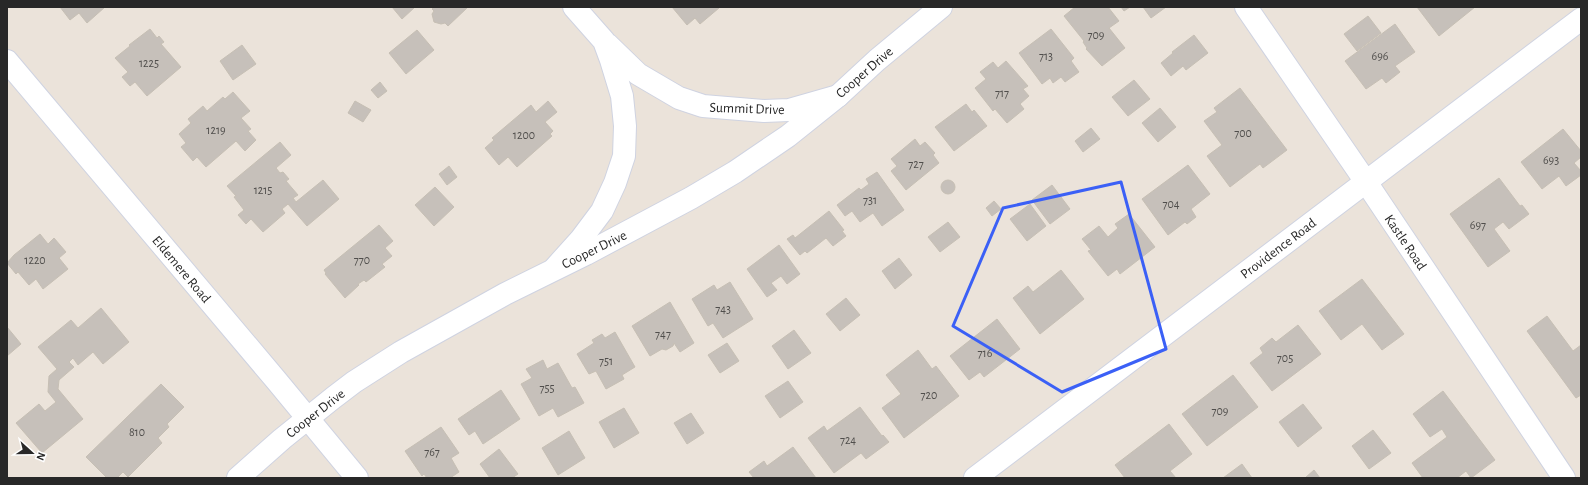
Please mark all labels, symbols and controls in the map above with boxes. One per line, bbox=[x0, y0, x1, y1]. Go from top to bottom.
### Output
house number: 709 bbox=[1088, 29, 1105, 41]
street label: Cooper Drive bbox=[834, 44, 896, 101]
house number: 713 bbox=[1039, 50, 1053, 62]
house number: 696 bbox=[1372, 50, 1389, 62]
house number: 1225 bbox=[139, 57, 159, 69]
house number: 717 bbox=[995, 87, 1009, 99]
street label: Summit Drive bbox=[709, 101, 785, 117]
house number: 1219 bbox=[206, 124, 226, 136]
house number: 700 bbox=[1234, 127, 1252, 139]
house number: 1200 bbox=[513, 129, 535, 141]
house number: 693 bbox=[1543, 154, 1559, 166]
house number: 727 bbox=[908, 158, 924, 170]
house number: 1215 bbox=[254, 184, 272, 196]
house number: 731 bbox=[863, 194, 877, 206]
house number: 704 bbox=[1162, 198, 1180, 210]
street label: Kastle Road bbox=[1382, 212, 1429, 273]
street label: Providence Road bbox=[1238, 216, 1319, 282]
house number: 697 bbox=[1470, 219, 1486, 231]
street label: Cooper Drive bbox=[560, 228, 629, 272]
street label: Eldemere Road bbox=[149, 233, 213, 306]
house number: 1220 bbox=[24, 254, 46, 266]
house number: 770 bbox=[354, 254, 370, 266]
house number: 743 bbox=[715, 303, 731, 315]
house number: 747 bbox=[655, 328, 671, 340]
house number: 716 bbox=[978, 347, 993, 359]
house number: 705 bbox=[1277, 352, 1293, 364]
house number: 751 bbox=[599, 355, 613, 367]
house number: 755 bbox=[539, 382, 555, 394]
street label: Cooper Drive bbox=[284, 387, 348, 441]
house number: 720 bbox=[921, 389, 937, 401]
house number: 709 bbox=[1212, 405, 1229, 417]
house number: 810 bbox=[129, 426, 145, 438]
north arrow bbox=[12, 433, 52, 473]
house number: 724 bbox=[840, 434, 856, 446]
house number: 767 bbox=[424, 446, 440, 458]
text: N bbox=[34, 451, 47, 462]

